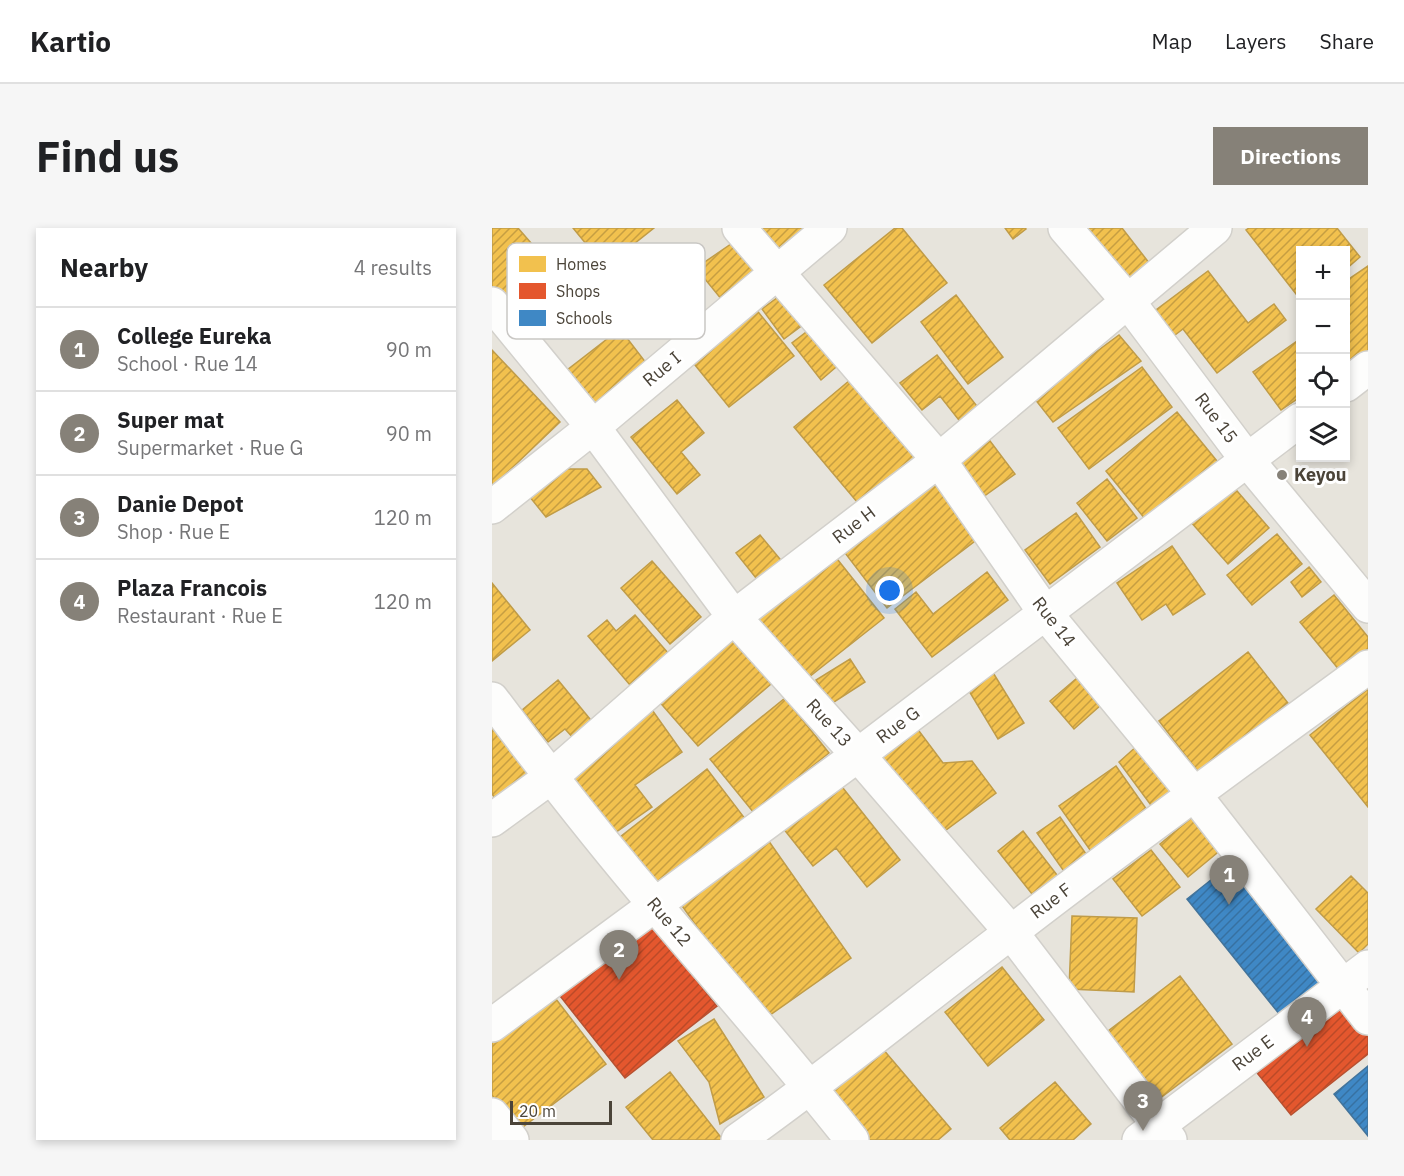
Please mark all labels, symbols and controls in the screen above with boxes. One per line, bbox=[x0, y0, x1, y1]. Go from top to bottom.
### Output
text: Kartio bbox=[30, 23, 111, 60]
text: Map bbox=[1152, 27, 1192, 55]
text: Layers bbox=[1225, 27, 1287, 55]
text: Share bbox=[1320, 27, 1374, 55]
button: Directions bbox=[1213, 127, 1368, 185]
text: Find us bbox=[36, 129, 179, 184]
legend bbox=[507, 243, 705, 339]
map controls bbox=[1296, 246, 1350, 462]
button: + bbox=[1296, 246, 1350, 300]
text: Nearby bbox=[60, 250, 148, 284]
text: 4 results bbox=[354, 254, 432, 281]
text: Homes bbox=[556, 254, 607, 274]
text: Shops bbox=[556, 281, 600, 301]
button: − bbox=[1296, 300, 1350, 354]
text: Schools bbox=[556, 308, 613, 328]
text: College Eureka bbox=[117, 321, 272, 350]
text: 1 bbox=[74, 336, 86, 363]
text: 90 m bbox=[386, 336, 432, 363]
street label: Rue I bbox=[638, 346, 686, 391]
text: School · Rue 14 bbox=[117, 350, 258, 377]
button: locate bbox=[1296, 354, 1350, 408]
street label: Rue 15 bbox=[1190, 388, 1243, 448]
text: Super mat bbox=[117, 405, 224, 434]
button: layers bbox=[1296, 408, 1350, 462]
text: 2 bbox=[74, 420, 86, 447]
text: 90 m bbox=[386, 420, 432, 447]
text: Supermarket · Rue G bbox=[117, 434, 303, 461]
place label: Keyou bbox=[1294, 463, 1346, 486]
marker: Keyou bbox=[1275, 468, 1289, 482]
text: Danie Depot bbox=[117, 489, 244, 518]
street label: Rue H bbox=[827, 501, 880, 548]
text: 3 bbox=[74, 504, 86, 531]
text: 120 m bbox=[374, 504, 432, 531]
text: Shop · Rue E bbox=[117, 518, 230, 545]
text: Plaza Francois bbox=[117, 573, 267, 602]
your location bbox=[875, 576, 904, 605]
text: 4 bbox=[74, 588, 86, 615]
text: 120 m bbox=[374, 588, 432, 615]
street label: Rue 14 bbox=[1028, 592, 1081, 652]
text: Restaurant · Rue E bbox=[117, 602, 283, 629]
street label: Rue 13 bbox=[802, 694, 857, 752]
street label: Rue G bbox=[871, 701, 924, 748]
pin: 1 bbox=[1210, 856, 1248, 905]
street label: Rue F bbox=[1025, 878, 1076, 924]
street label: Rue 12 bbox=[642, 892, 697, 951]
pin: 2 bbox=[600, 930, 638, 980]
pin: 4 bbox=[1288, 998, 1326, 1047]
street label: Rue E bbox=[1227, 1029, 1278, 1076]
pin: 3 bbox=[1124, 1082, 1162, 1131]
scale bar bbox=[510, 1098, 612, 1126]
text: 20 m bbox=[519, 1101, 556, 1121]

